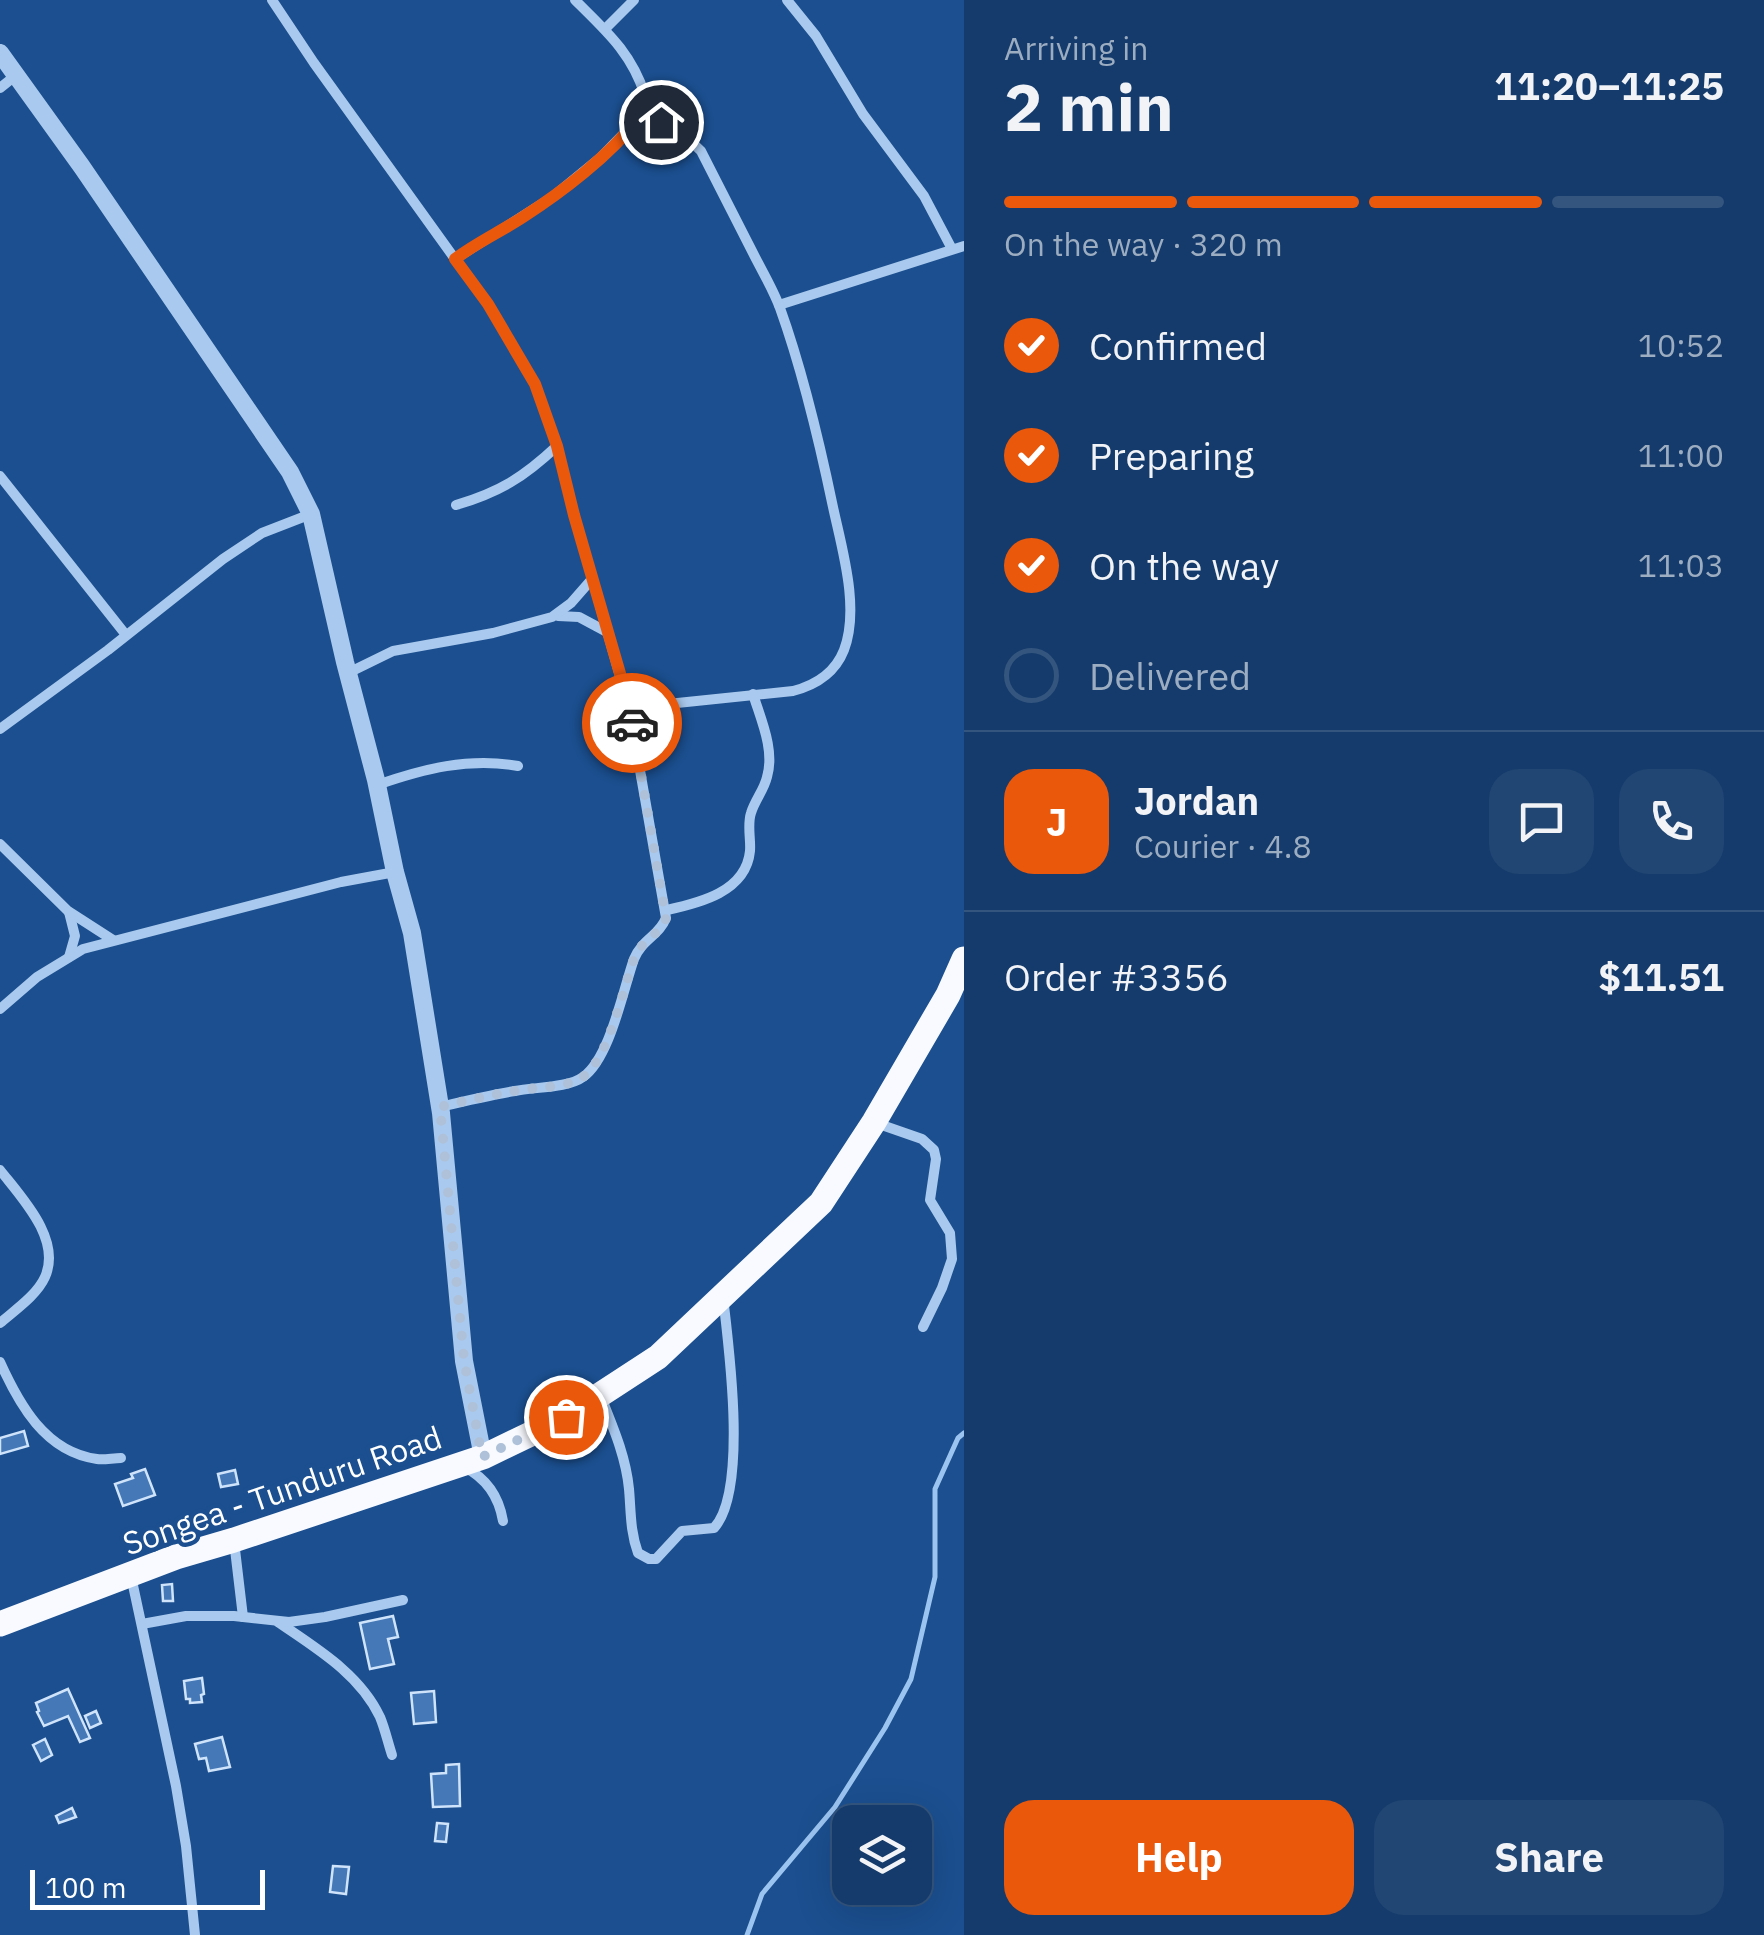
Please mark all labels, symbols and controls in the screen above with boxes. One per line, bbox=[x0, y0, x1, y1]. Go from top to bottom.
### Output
text: Arriving in bbox=[1004, 27, 1149, 69]
text: 11:20–11:25 bbox=[1494, 61, 1724, 110]
text: 2 min bbox=[1004, 64, 1174, 149]
pin bbox=[619, 80, 704, 165]
icon: home bbox=[634, 95, 689, 150]
text: On the way · 320 m bbox=[1004, 223, 1283, 265]
icon: check bbox=[1004, 318, 1059, 373]
text: Confirmed bbox=[1089, 321, 1267, 370]
text: 10:52 bbox=[1638, 324, 1724, 366]
icon: check bbox=[1004, 428, 1059, 483]
text: Preparing bbox=[1089, 431, 1254, 480]
text: 11:00 bbox=[1638, 434, 1724, 476]
icon: check bbox=[1004, 538, 1059, 593]
text: On the way bbox=[1089, 541, 1279, 590]
text: 11:03 bbox=[1638, 544, 1724, 586]
text: Delivered bbox=[1089, 651, 1251, 700]
courier bbox=[582, 673, 682, 773]
icon: car bbox=[605, 696, 660, 751]
button: chat bbox=[1489, 769, 1594, 874]
button: phone bbox=[1619, 769, 1724, 874]
text: Jordan bbox=[1134, 776, 1259, 825]
text: J bbox=[1046, 797, 1067, 846]
text: Courier · 4.8 bbox=[1134, 825, 1312, 867]
text: Order #3356 bbox=[1004, 952, 1229, 1001]
text: $11.51 bbox=[1598, 952, 1724, 1001]
pin bbox=[524, 1375, 609, 1460]
icon: bag bbox=[539, 1390, 594, 1445]
street label: Songea - Tunduru Road bbox=[117, 1416, 447, 1564]
button: Help bbox=[1004, 1800, 1354, 1915]
button: Share bbox=[1374, 1800, 1724, 1915]
map controls bbox=[832, 1805, 932, 1905]
button: layers bbox=[832, 1805, 932, 1905]
scale bar bbox=[30, 1865, 265, 1910]
text: 100 m bbox=[45, 1869, 126, 1906]

